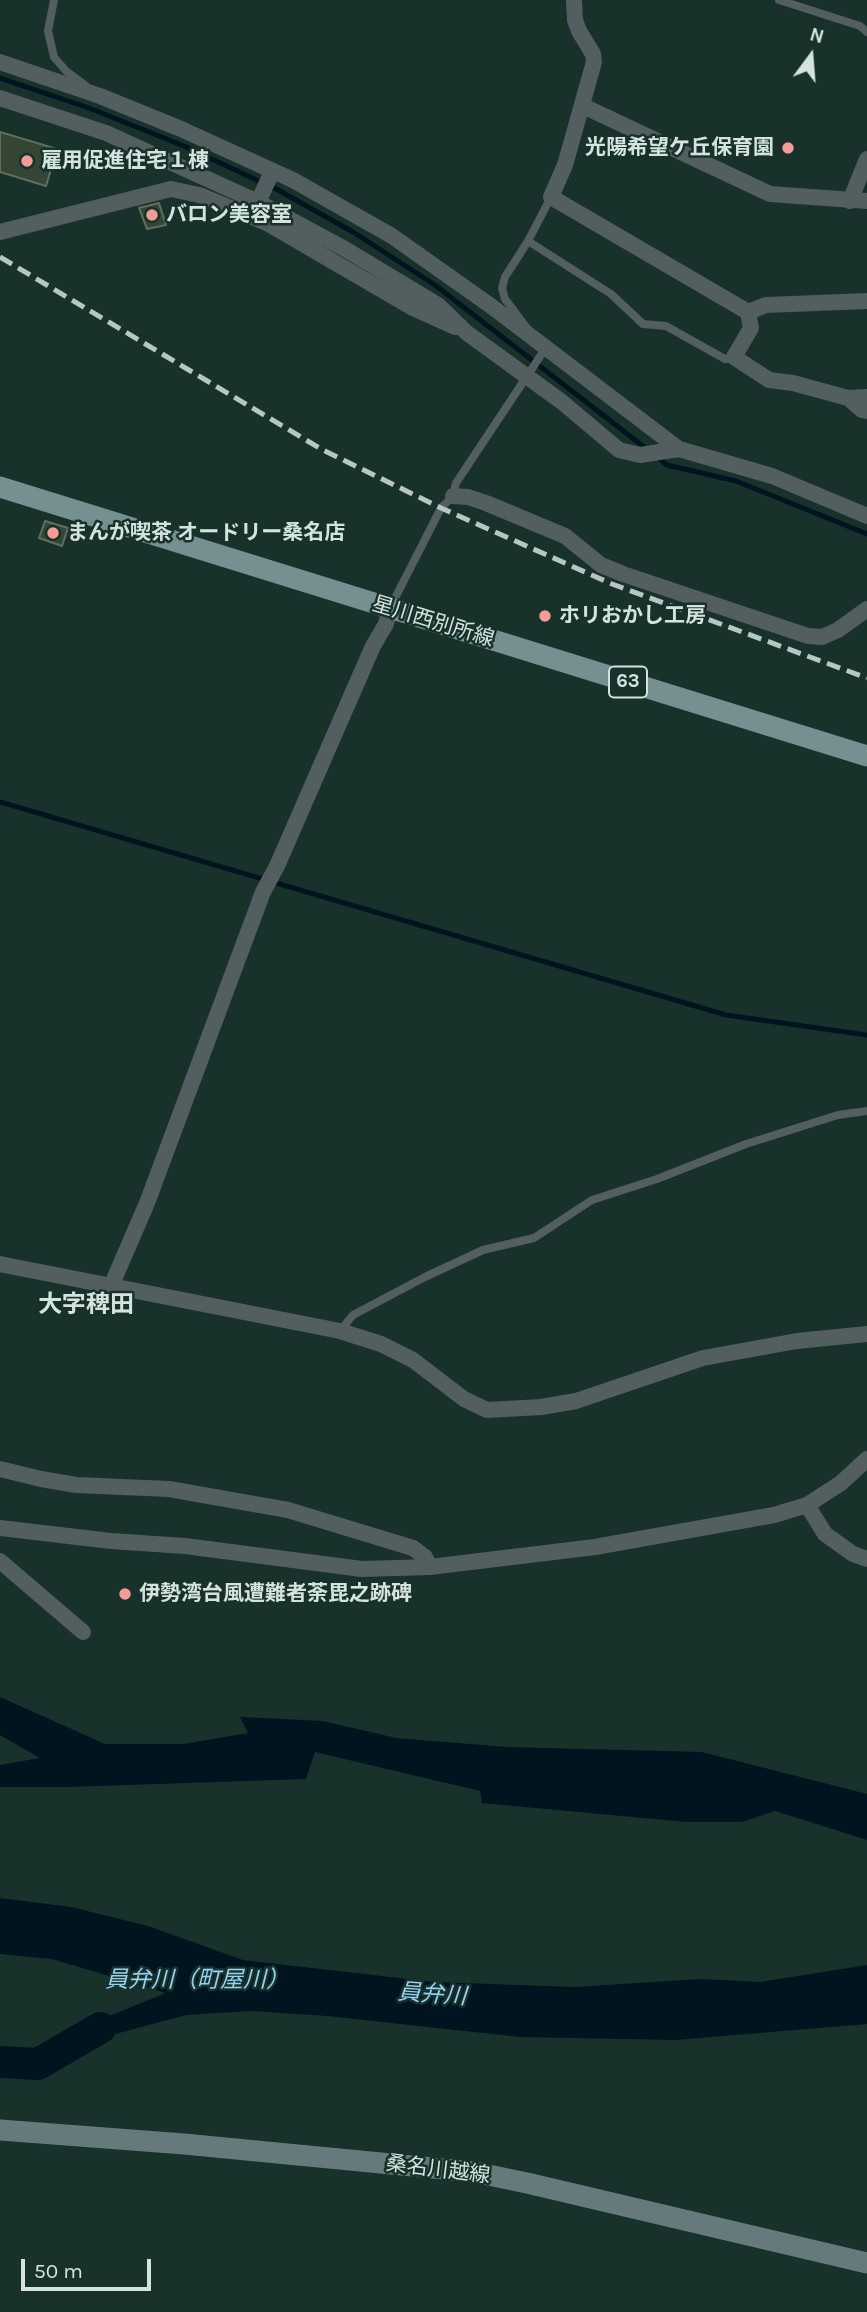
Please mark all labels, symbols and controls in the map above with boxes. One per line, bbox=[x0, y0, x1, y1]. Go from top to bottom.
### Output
north arrow bbox=[776, 21, 846, 91]
text: N bbox=[807, 23, 826, 48]
place label: 光陽希望ケ丘保育園 bbox=[585, 135, 774, 161]
marker: 光陽希望ケ丘保育園 bbox=[780, 140, 796, 156]
place label: 雇用促進住宅１棟 bbox=[41, 148, 209, 174]
marker: 雇用促進住宅１棟 bbox=[19, 153, 35, 169]
place label: バロン美容室 bbox=[166, 202, 292, 228]
marker: バロン美容室 bbox=[144, 207, 160, 223]
place label: まんが喫茶 オードリー桑名店 bbox=[67, 520, 345, 546]
marker: まんが喫茶 オードリー桑名店 bbox=[45, 525, 61, 541]
street label: 星川西別所線 bbox=[369, 592, 497, 652]
place label: ホリおかし工房 bbox=[559, 603, 706, 629]
marker: ホリおかし工房 bbox=[537, 608, 553, 624]
road number: 63 bbox=[609, 666, 647, 698]
district label: 大字稗田 bbox=[38, 1291, 134, 1319]
place label: 伊勢湾台風遭難者荼毘之跡碑 bbox=[139, 1581, 412, 1607]
marker: 伊勢湾台風遭難者荼毘之跡碑 bbox=[117, 1586, 133, 1602]
water label: 員弁川（町屋川） bbox=[105, 1966, 289, 1994]
water label: 員弁川 bbox=[397, 1979, 467, 2011]
street label: 桑名川越線 bbox=[384, 2151, 492, 2189]
scale bar bbox=[24, 2246, 154, 2290]
text: 50 m bbox=[34, 2259, 83, 2283]

